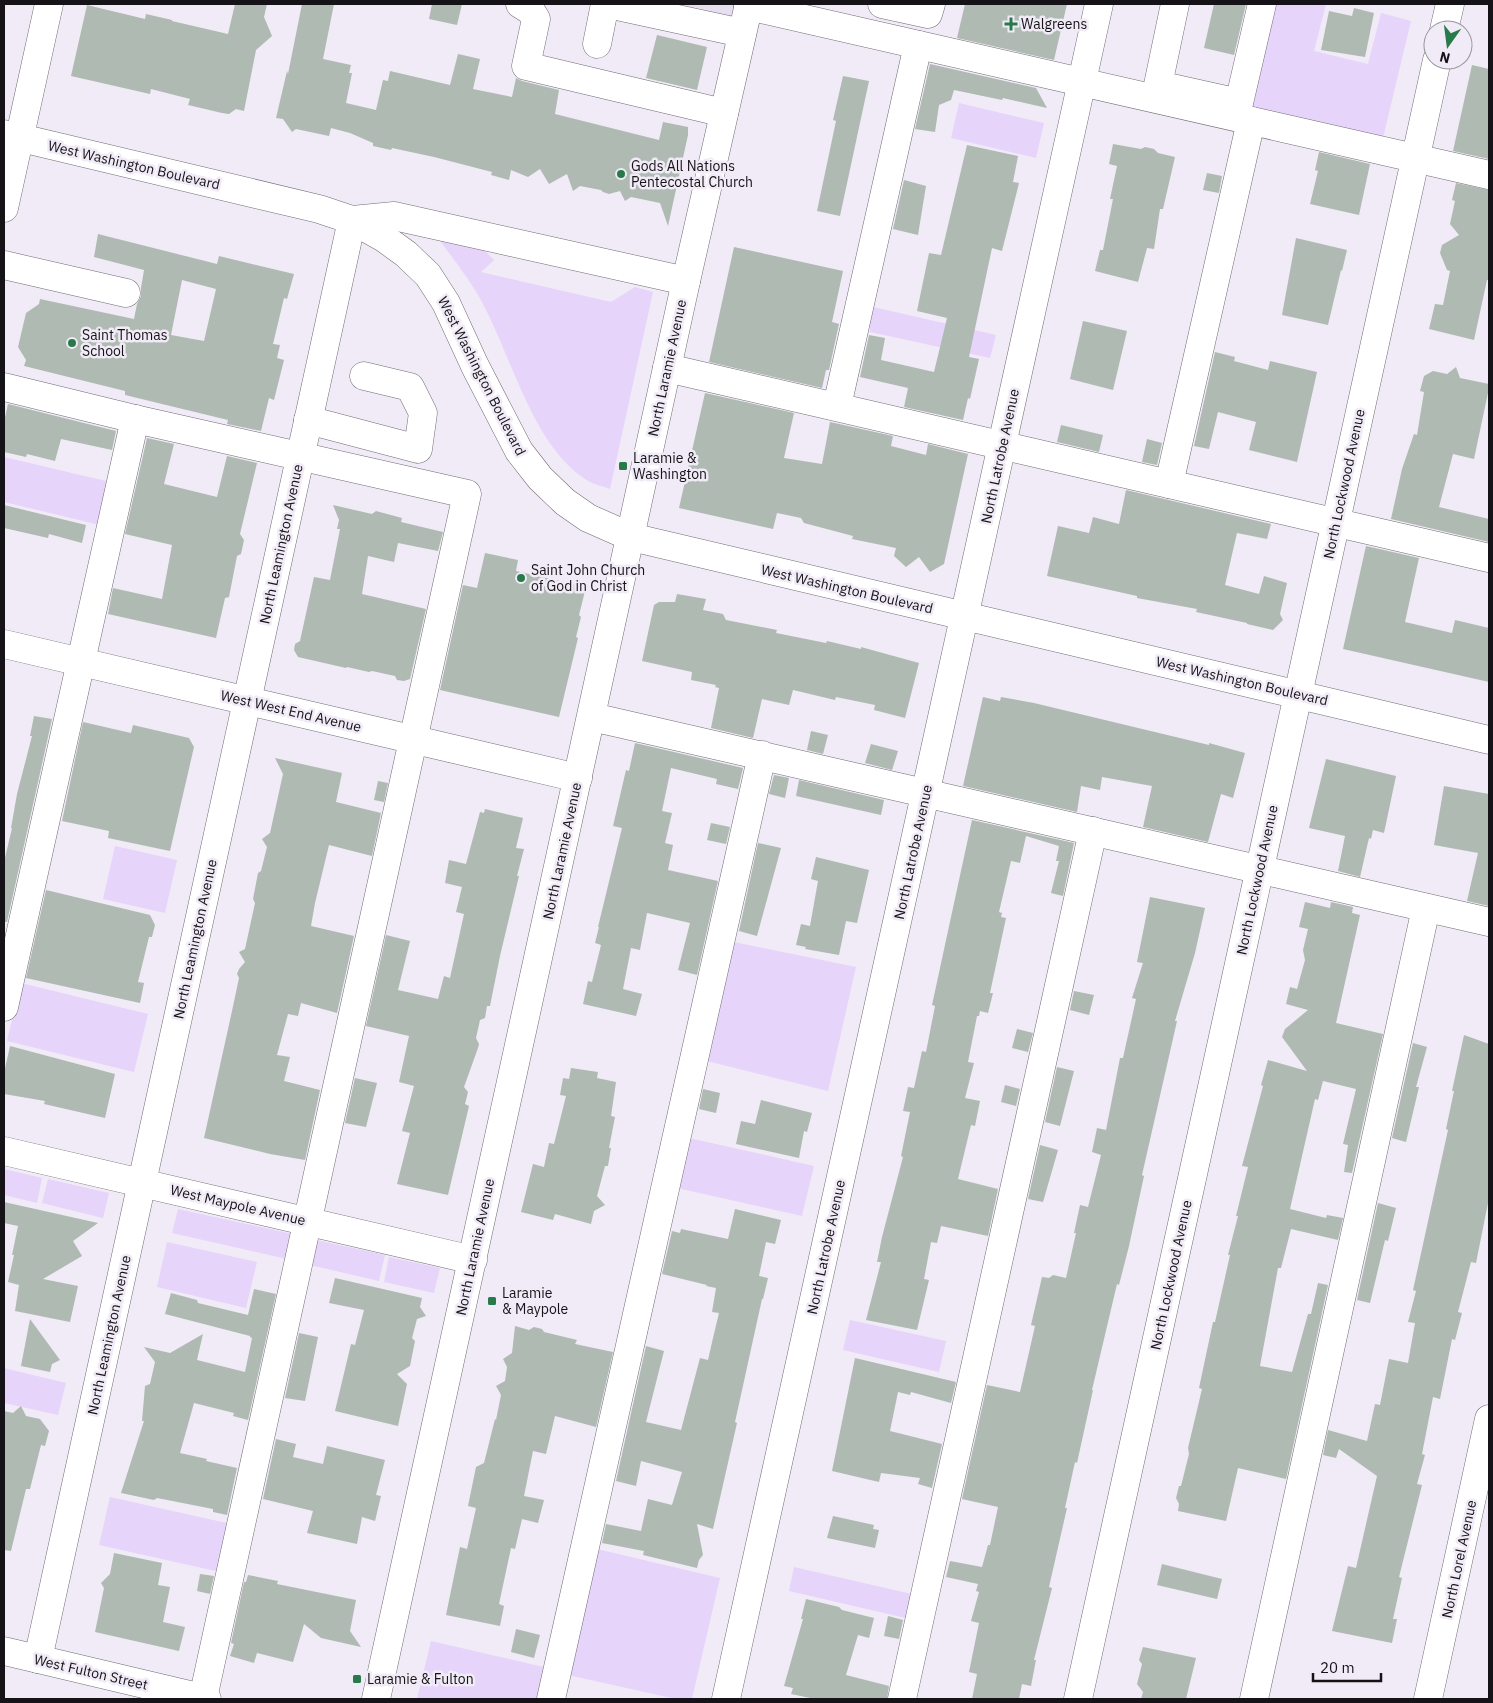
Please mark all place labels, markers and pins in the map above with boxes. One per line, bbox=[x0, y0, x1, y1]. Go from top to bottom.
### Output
place label: Walgreens bbox=[1021, 15, 1087, 33]
marker: Walgreens bbox=[1005, 18, 1017, 30]
place label: Gods All Nations Pentecostal Church bbox=[631, 157, 753, 191]
marker: Gods All Nations Pentecostal Church bbox=[615, 168, 627, 180]
place label: Saint Thomas School bbox=[82, 326, 168, 360]
marker: Saint Thomas School bbox=[66, 337, 78, 349]
place label: Laramie & Washington bbox=[633, 449, 707, 483]
marker: Laramie & Washington bbox=[617, 460, 629, 472]
place label: Saint John Church of God in Christ bbox=[531, 561, 645, 595]
marker: Saint John Church of God in Christ bbox=[515, 572, 527, 584]
place label: Laramie & Maypole bbox=[502, 1284, 569, 1318]
marker: Laramie & Maypole bbox=[486, 1295, 498, 1307]
place label: Laramie & Fulton bbox=[367, 1670, 474, 1688]
marker: Laramie & Fulton bbox=[351, 1673, 363, 1685]

